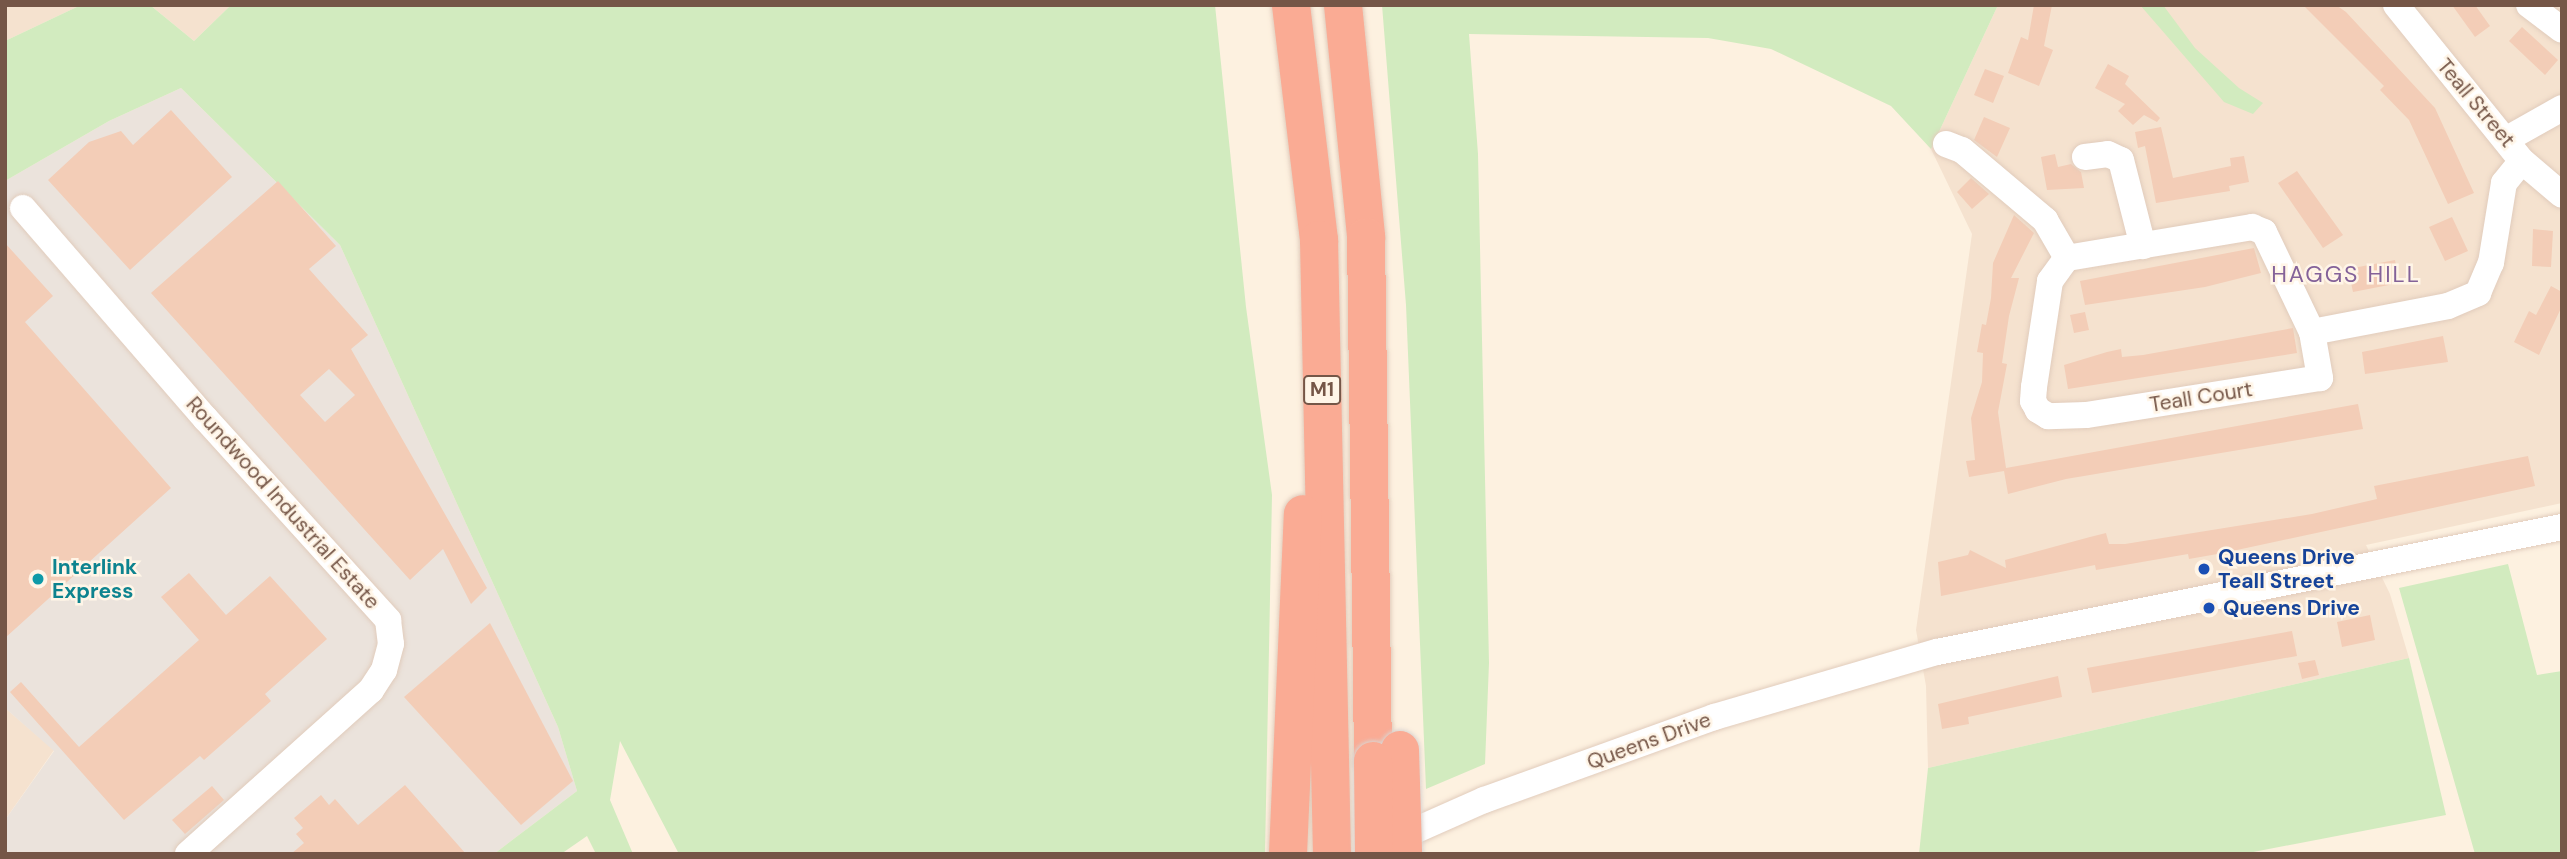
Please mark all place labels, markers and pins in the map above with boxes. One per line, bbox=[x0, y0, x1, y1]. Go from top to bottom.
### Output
place label: Queens Drive Teall Street bbox=[2218, 544, 2355, 594]
place label: Interlink Express bbox=[52, 554, 137, 604]
marker: Queens Drive Teall Street bbox=[2196, 561, 2212, 577]
marker: Interlink Express bbox=[30, 571, 46, 587]
place label: Queens Drive bbox=[2223, 595, 2360, 621]
marker: Queens Drive bbox=[2201, 600, 2217, 616]

